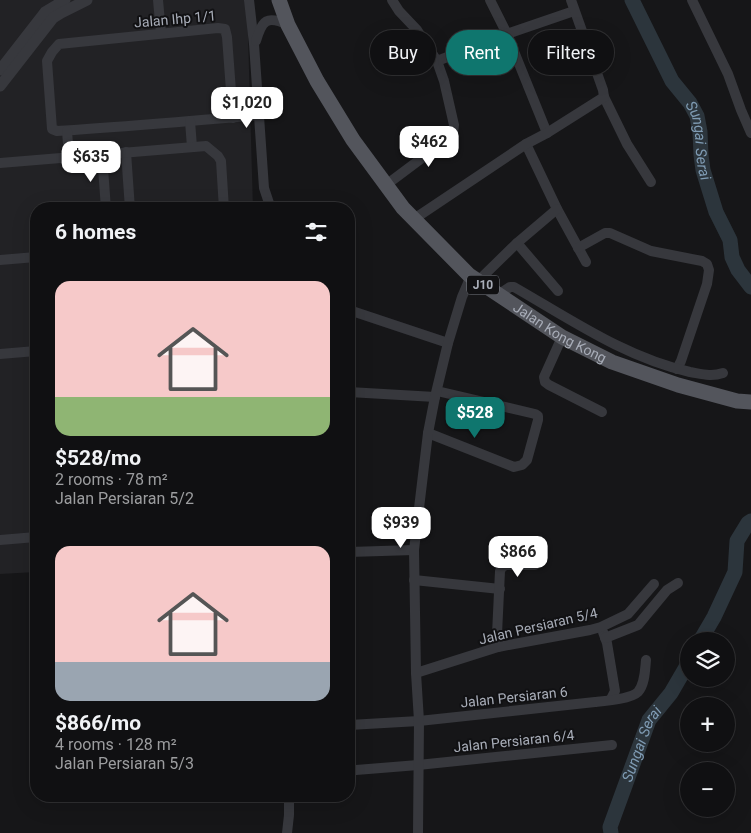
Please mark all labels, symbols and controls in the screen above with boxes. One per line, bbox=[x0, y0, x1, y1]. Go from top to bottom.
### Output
street label: Jalan Ihp 1/1 bbox=[133, 7, 217, 31]
chip: Buy bbox=[370, 30, 436, 75]
chip: Rent bbox=[446, 30, 518, 75]
chip: Filters bbox=[528, 30, 614, 75]
pin: $1,020 bbox=[206, 86, 288, 129]
text: $1,020 bbox=[222, 93, 272, 112]
water label: Sungai Serai bbox=[682, 98, 715, 183]
pin: $462 bbox=[399, 126, 459, 168]
text: $462 bbox=[411, 132, 447, 151]
pin: $635 bbox=[61, 140, 121, 183]
text: $635 bbox=[73, 147, 109, 166]
icon: filters bbox=[302, 218, 330, 246]
text: 6 homes bbox=[55, 220, 136, 244]
road number: J10 bbox=[467, 276, 499, 294]
street label: Jalan Kong Kong bbox=[510, 299, 609, 366]
icon: home bbox=[148, 314, 238, 404]
pin: $528 bbox=[445, 396, 505, 439]
text: $528 bbox=[457, 403, 493, 422]
text: $528/mo bbox=[55, 446, 141, 470]
text: 2 rooms · 78 m² bbox=[55, 470, 168, 489]
text: Jalan Persiaran 5/2 bbox=[55, 489, 194, 508]
pin: $939 bbox=[371, 506, 431, 549]
text: $939 bbox=[383, 513, 419, 532]
pin: $866 bbox=[488, 536, 548, 578]
text: $866 bbox=[500, 542, 536, 561]
icon: home bbox=[148, 579, 238, 669]
street label: Jalan Persiaran 5/4 bbox=[477, 605, 599, 647]
map controls bbox=[680, 632, 735, 817]
button: layers bbox=[680, 632, 735, 687]
street label: Jalan Persiaran 6 bbox=[460, 683, 569, 711]
button: + bbox=[680, 697, 735, 752]
water label: Sungai Serai bbox=[618, 702, 666, 784]
text: $866/mo bbox=[55, 711, 141, 735]
street label: Jalan Persiaran 6/4 bbox=[453, 727, 575, 755]
text: 4 rooms · 128 m² bbox=[55, 735, 177, 754]
text: Jalan Persiaran 5/3 bbox=[55, 754, 194, 773]
button: − bbox=[680, 762, 735, 817]

